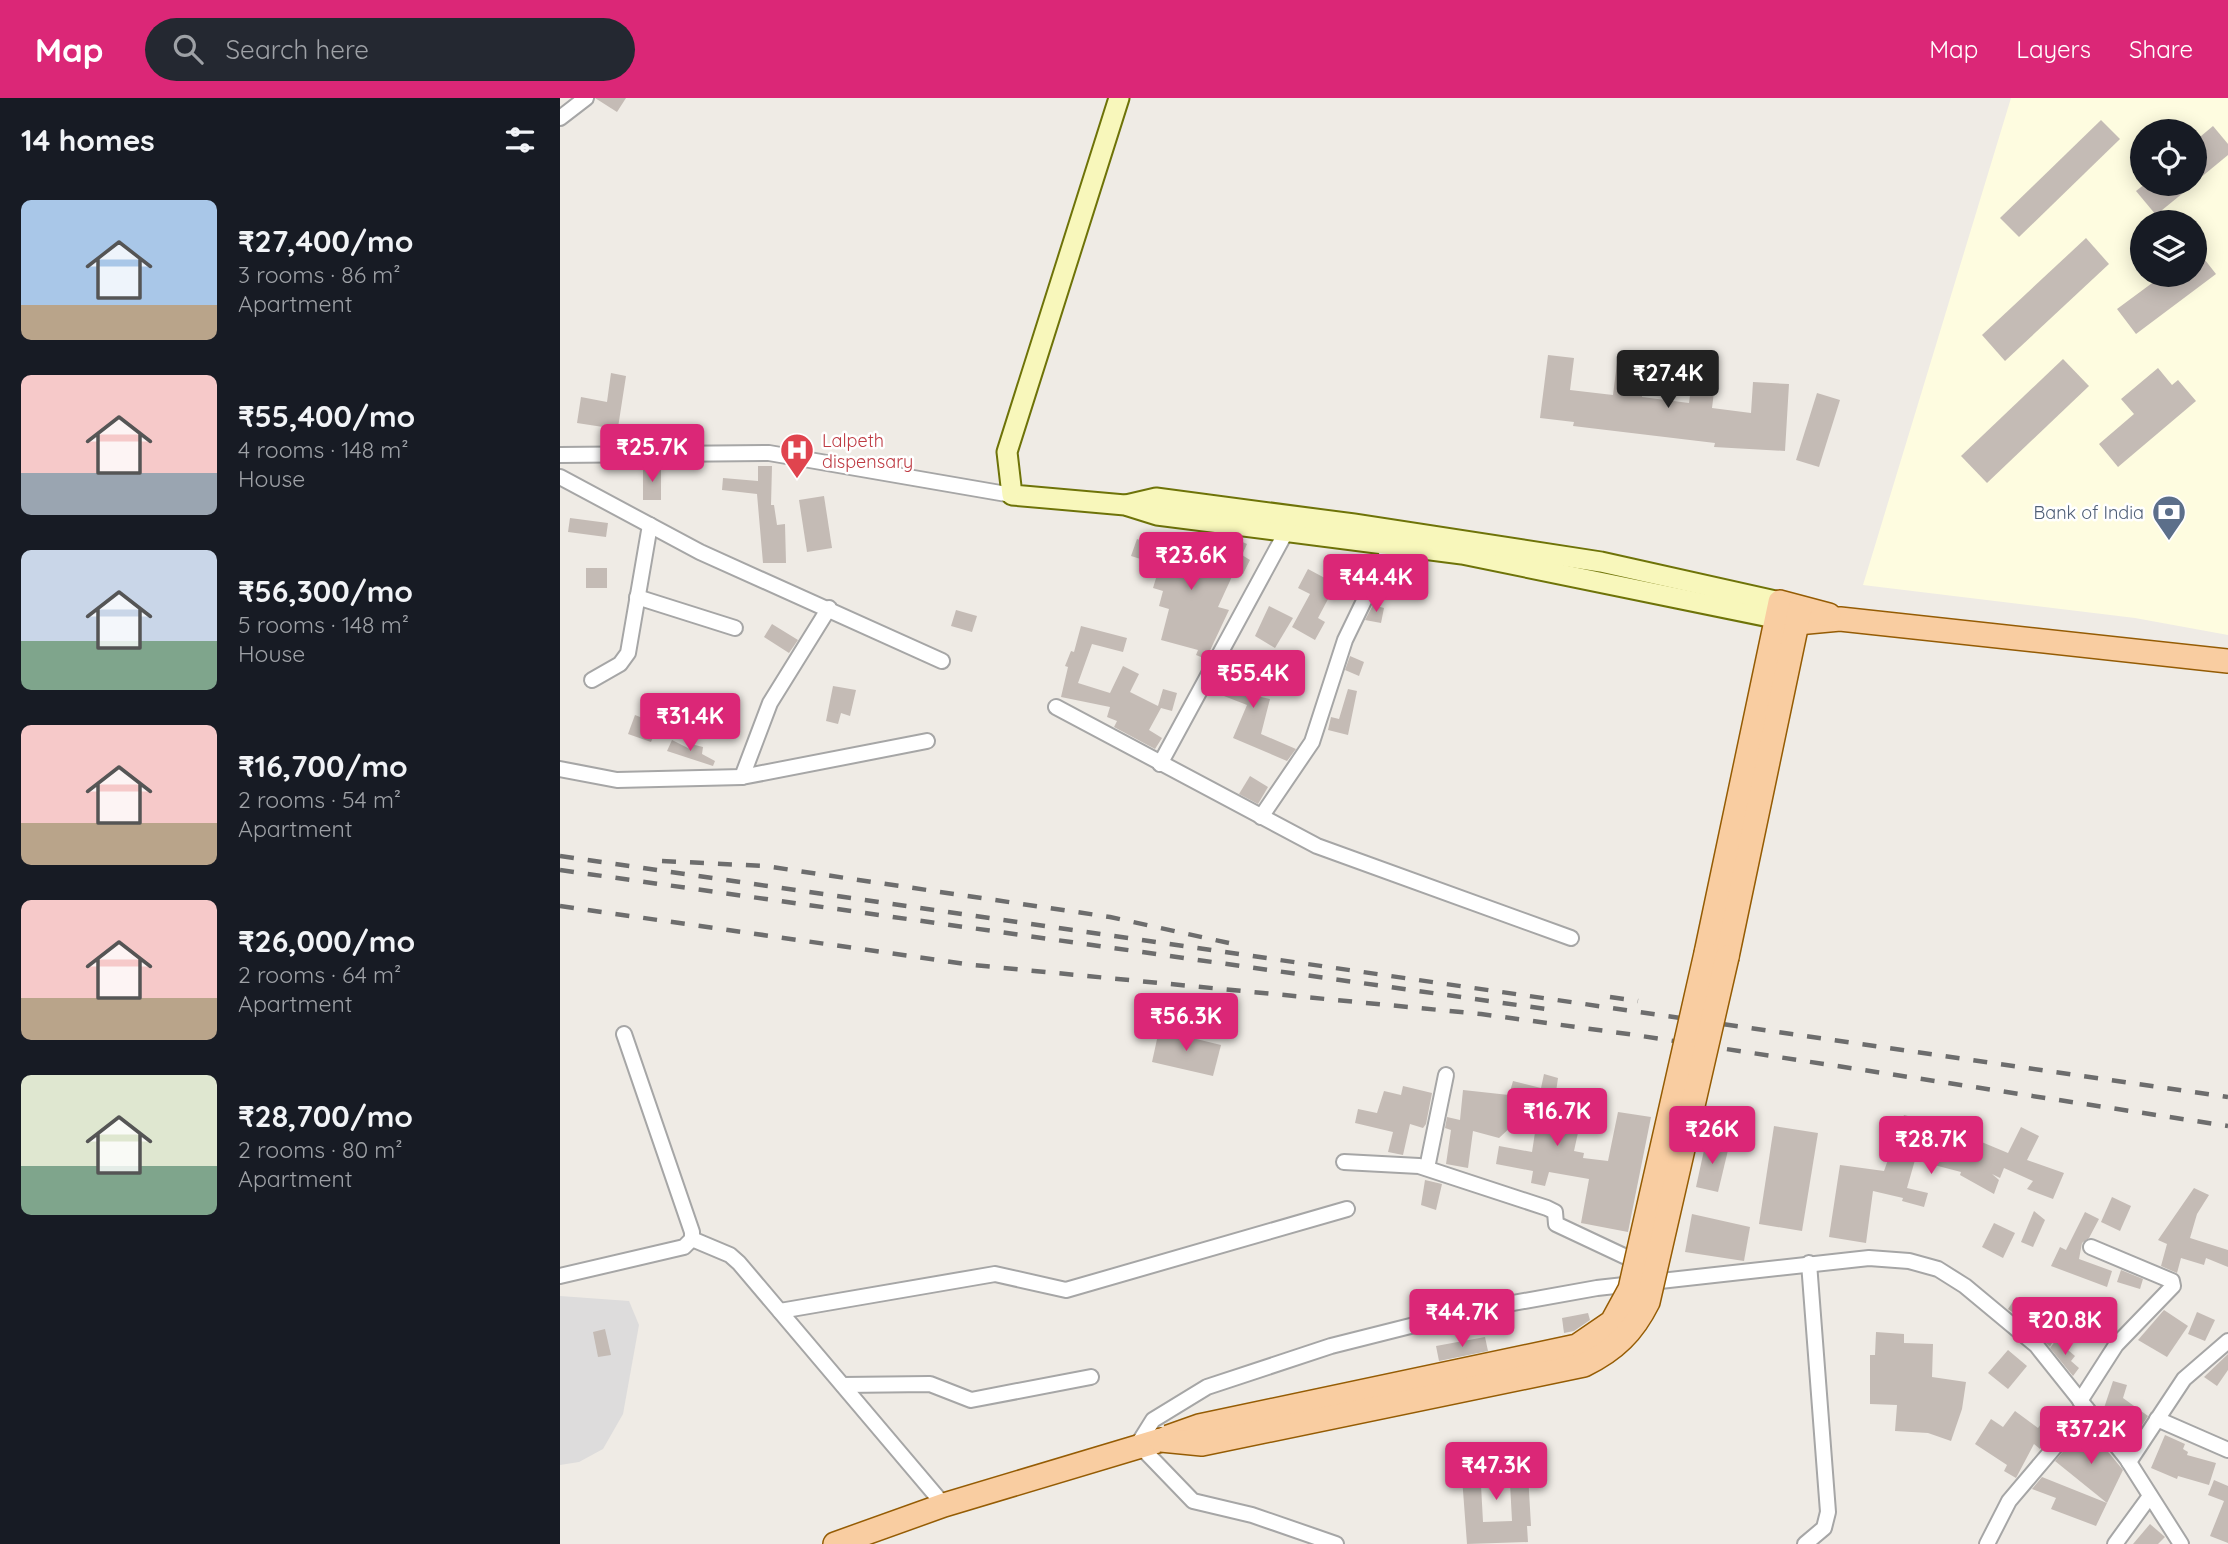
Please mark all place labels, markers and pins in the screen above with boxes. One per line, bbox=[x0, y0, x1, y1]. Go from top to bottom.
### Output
pin: ₹27.4K bbox=[1611, 350, 1725, 410]
pin: ₹25.7K bbox=[595, 424, 709, 484]
place label: Lalpeth dispensary bbox=[822, 429, 913, 473]
hospital icon: Lalpeth dispensary bbox=[778, 431, 816, 480]
bank icon: Bank of India bbox=[2150, 493, 2188, 542]
place label: Bank of India bbox=[2034, 501, 2144, 524]
pin: ₹23.6K bbox=[1134, 532, 1248, 592]
pin: ₹44.4K bbox=[1319, 554, 1433, 614]
pin: ₹55.4K bbox=[1196, 650, 1310, 710]
pin: ₹31.4K bbox=[633, 694, 747, 753]
pin: ₹56.3K bbox=[1129, 993, 1243, 1053]
pin: ₹16.7K bbox=[1500, 1088, 1614, 1148]
pin: ₹26K bbox=[1671, 1107, 1753, 1166]
pin: ₹28.7K bbox=[1874, 1116, 1988, 1176]
pin: ₹44.7K bbox=[1405, 1290, 1519, 1349]
pin: ₹20.8K bbox=[2008, 1298, 2122, 1357]
pin: ₹37.2K bbox=[2034, 1406, 2148, 1466]
pin: ₹47.3K bbox=[1439, 1442, 1553, 1502]

